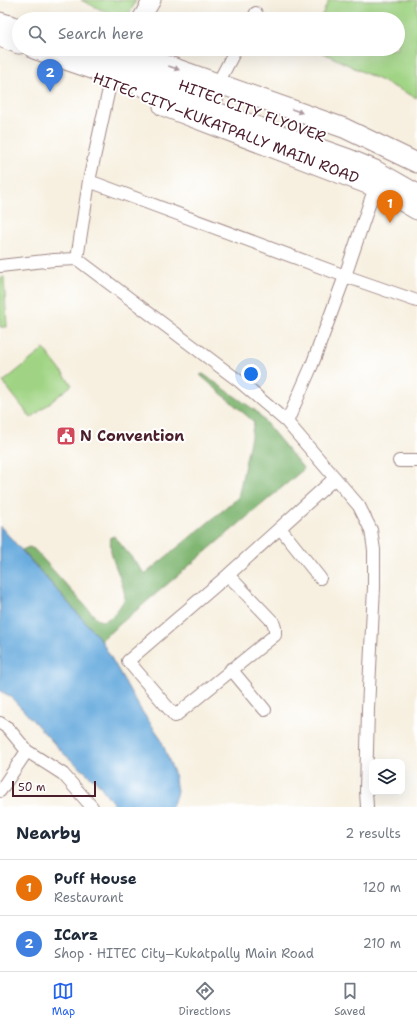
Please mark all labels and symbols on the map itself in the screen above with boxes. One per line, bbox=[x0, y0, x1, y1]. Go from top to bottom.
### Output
pin: 2 bbox=[37, 59, 63, 92]
one-way arrow bbox=[169, 65, 181, 71]
street label: HITEC CITY–KUKATPALLY MAIN ROAD bbox=[90, 68, 362, 188]
street label: HITEC CITY FLYOVER bbox=[176, 75, 328, 147]
one-way arrow bbox=[291, 109, 303, 115]
pin: 1 bbox=[377, 190, 403, 223]
your location bbox=[241, 364, 261, 384]
public building icon: N Convention bbox=[55, 425, 77, 447]
place label: N Convention bbox=[80, 426, 184, 446]
scale bar bbox=[12, 779, 96, 798]

